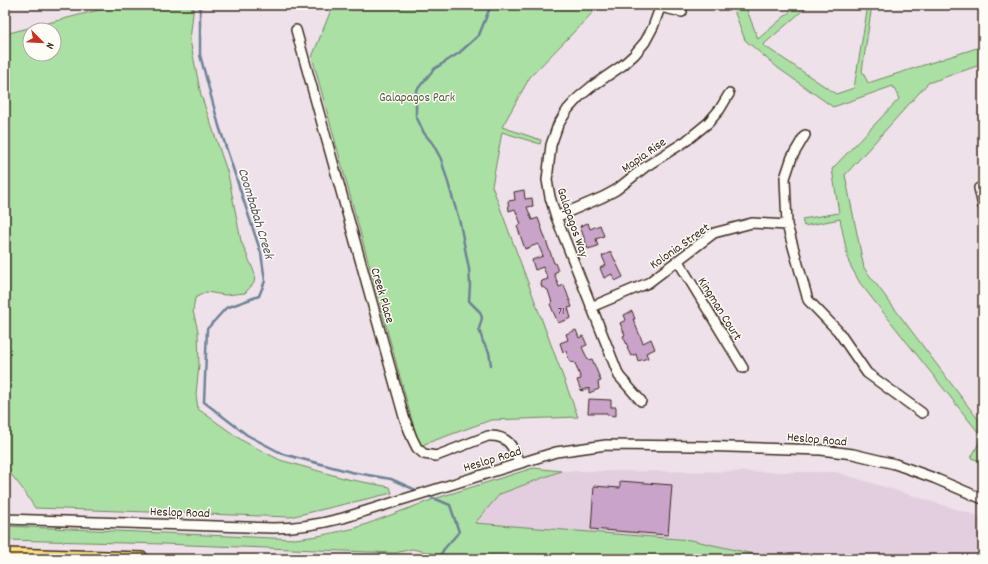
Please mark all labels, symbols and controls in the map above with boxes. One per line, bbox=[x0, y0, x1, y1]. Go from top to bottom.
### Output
north arrow bbox=[22, 22, 62, 62]
text: N bbox=[41, 40, 58, 52]
park label: Galapagos Park bbox=[379, 89, 455, 108]
street label: Mapia Rise bbox=[618, 133, 671, 178]
water label: Coombabah Creek bbox=[232, 166, 279, 263]
street label: Galapagos Way bbox=[551, 185, 593, 261]
street label: Kolonia Street bbox=[646, 219, 715, 275]
street label: Creek Place bbox=[365, 266, 399, 326]
street label: Kingman Court bbox=[692, 274, 746, 345]
house number: 71 bbox=[558, 304, 564, 320]
street label: Heslop Road bbox=[786, 428, 848, 453]
street label: Heslop Road bbox=[461, 443, 524, 478]
street label: Heslop Road bbox=[150, 503, 210, 524]

